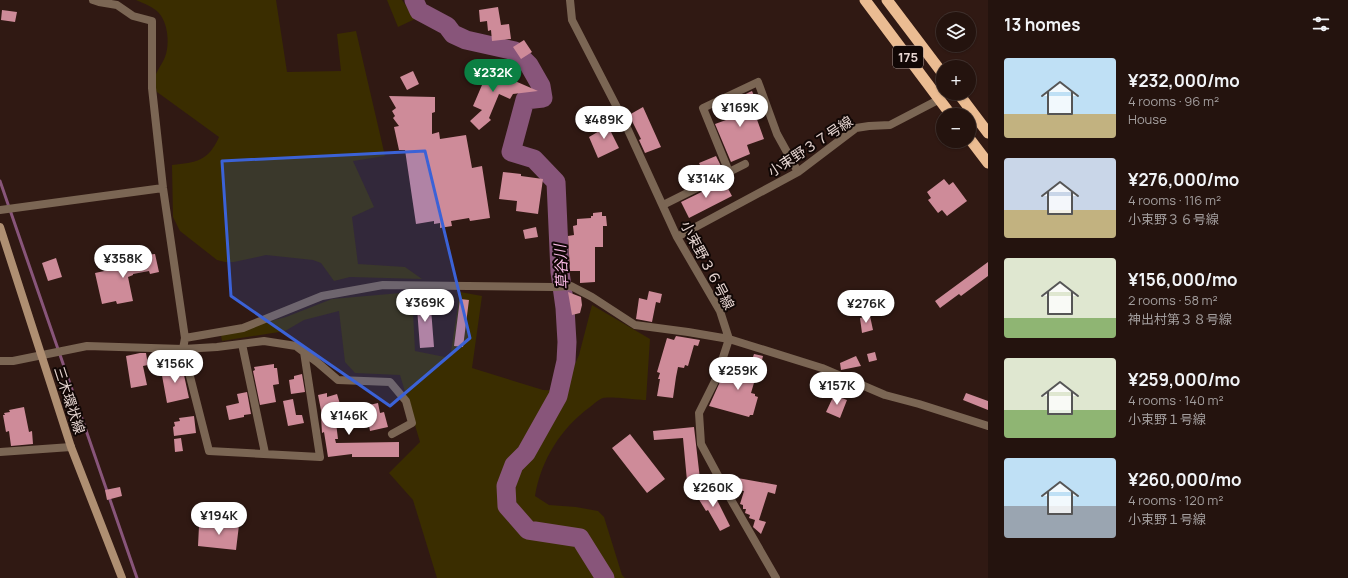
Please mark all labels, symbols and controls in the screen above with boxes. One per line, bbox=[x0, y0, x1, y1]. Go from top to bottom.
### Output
map controls bbox=[936, 12, 976, 148]
button: layers bbox=[936, 12, 976, 52]
text: 13 homes bbox=[1004, 13, 1080, 36]
icon: filters bbox=[1310, 13, 1332, 35]
road number: 175 bbox=[893, 46, 923, 68]
pin: ¥232K bbox=[465, 59, 521, 93]
button: + bbox=[936, 60, 976, 100]
text: ¥232K bbox=[473, 63, 513, 81]
text: ¥232,000/mo bbox=[1128, 69, 1240, 92]
icon: home bbox=[1036, 74, 1084, 122]
text: 4 rooms · 96 m² bbox=[1128, 92, 1219, 110]
pin: ¥169K bbox=[712, 94, 768, 128]
text: ¥169K bbox=[721, 98, 759, 116]
pin: ¥489K bbox=[576, 106, 632, 140]
button: − bbox=[936, 108, 976, 148]
text: ¥489K bbox=[584, 110, 624, 128]
text: House bbox=[1128, 110, 1167, 128]
street label: 小束野３７号線 bbox=[764, 111, 856, 181]
pin: ¥314K bbox=[678, 165, 734, 199]
text: ¥276,000/mo bbox=[1128, 168, 1239, 191]
text: ¥314K bbox=[687, 169, 725, 187]
icon: home bbox=[1036, 174, 1084, 222]
text: 4 rooms · 116 m² bbox=[1128, 191, 1221, 209]
text: 小束野３６号線 bbox=[1128, 210, 1219, 228]
street label: 小束野３６号線 bbox=[677, 217, 739, 313]
water label: 草谷川 bbox=[549, 242, 573, 290]
pin: ¥358K bbox=[95, 245, 151, 279]
text: ¥358K bbox=[103, 249, 143, 267]
text: ¥156,000/mo bbox=[1128, 268, 1238, 291]
icon: home bbox=[1036, 274, 1084, 322]
pin: ¥369K bbox=[397, 289, 453, 323]
pin: ¥276K bbox=[838, 290, 894, 324]
text: 2 rooms · 58 m² bbox=[1128, 291, 1218, 309]
text: ¥369K bbox=[405, 293, 445, 311]
text: ¥276K bbox=[846, 294, 886, 312]
text: 神出村第３８号線 bbox=[1128, 310, 1232, 328]
pin: ¥156K bbox=[147, 350, 203, 384]
text: ¥156K bbox=[156, 354, 194, 372]
pin: ¥259K bbox=[710, 357, 766, 391]
text: ¥259K bbox=[718, 361, 758, 379]
street label: 三木環状線 bbox=[50, 364, 90, 436]
text: ¥259,000/mo bbox=[1128, 368, 1240, 391]
pin: ¥157K bbox=[809, 372, 865, 406]
icon: home bbox=[1036, 374, 1084, 422]
text: ¥157K bbox=[819, 376, 855, 394]
text: 4 rooms · 140 m² bbox=[1128, 391, 1224, 409]
pin: ¥146K bbox=[321, 402, 377, 436]
text: ¥146K bbox=[330, 406, 368, 424]
text: 小束野１号線 bbox=[1128, 410, 1206, 428]
text: ¥260,000/mo bbox=[1128, 468, 1242, 491]
pin: ¥260K bbox=[685, 474, 741, 508]
icon: home bbox=[1036, 474, 1084, 522]
text: ¥260K bbox=[693, 478, 733, 496]
text: 4 rooms · 120 m² bbox=[1128, 491, 1223, 509]
pin: ¥194K bbox=[191, 502, 247, 536]
text: ¥194K bbox=[200, 506, 238, 524]
text: 小束野１号線 bbox=[1128, 510, 1206, 528]

